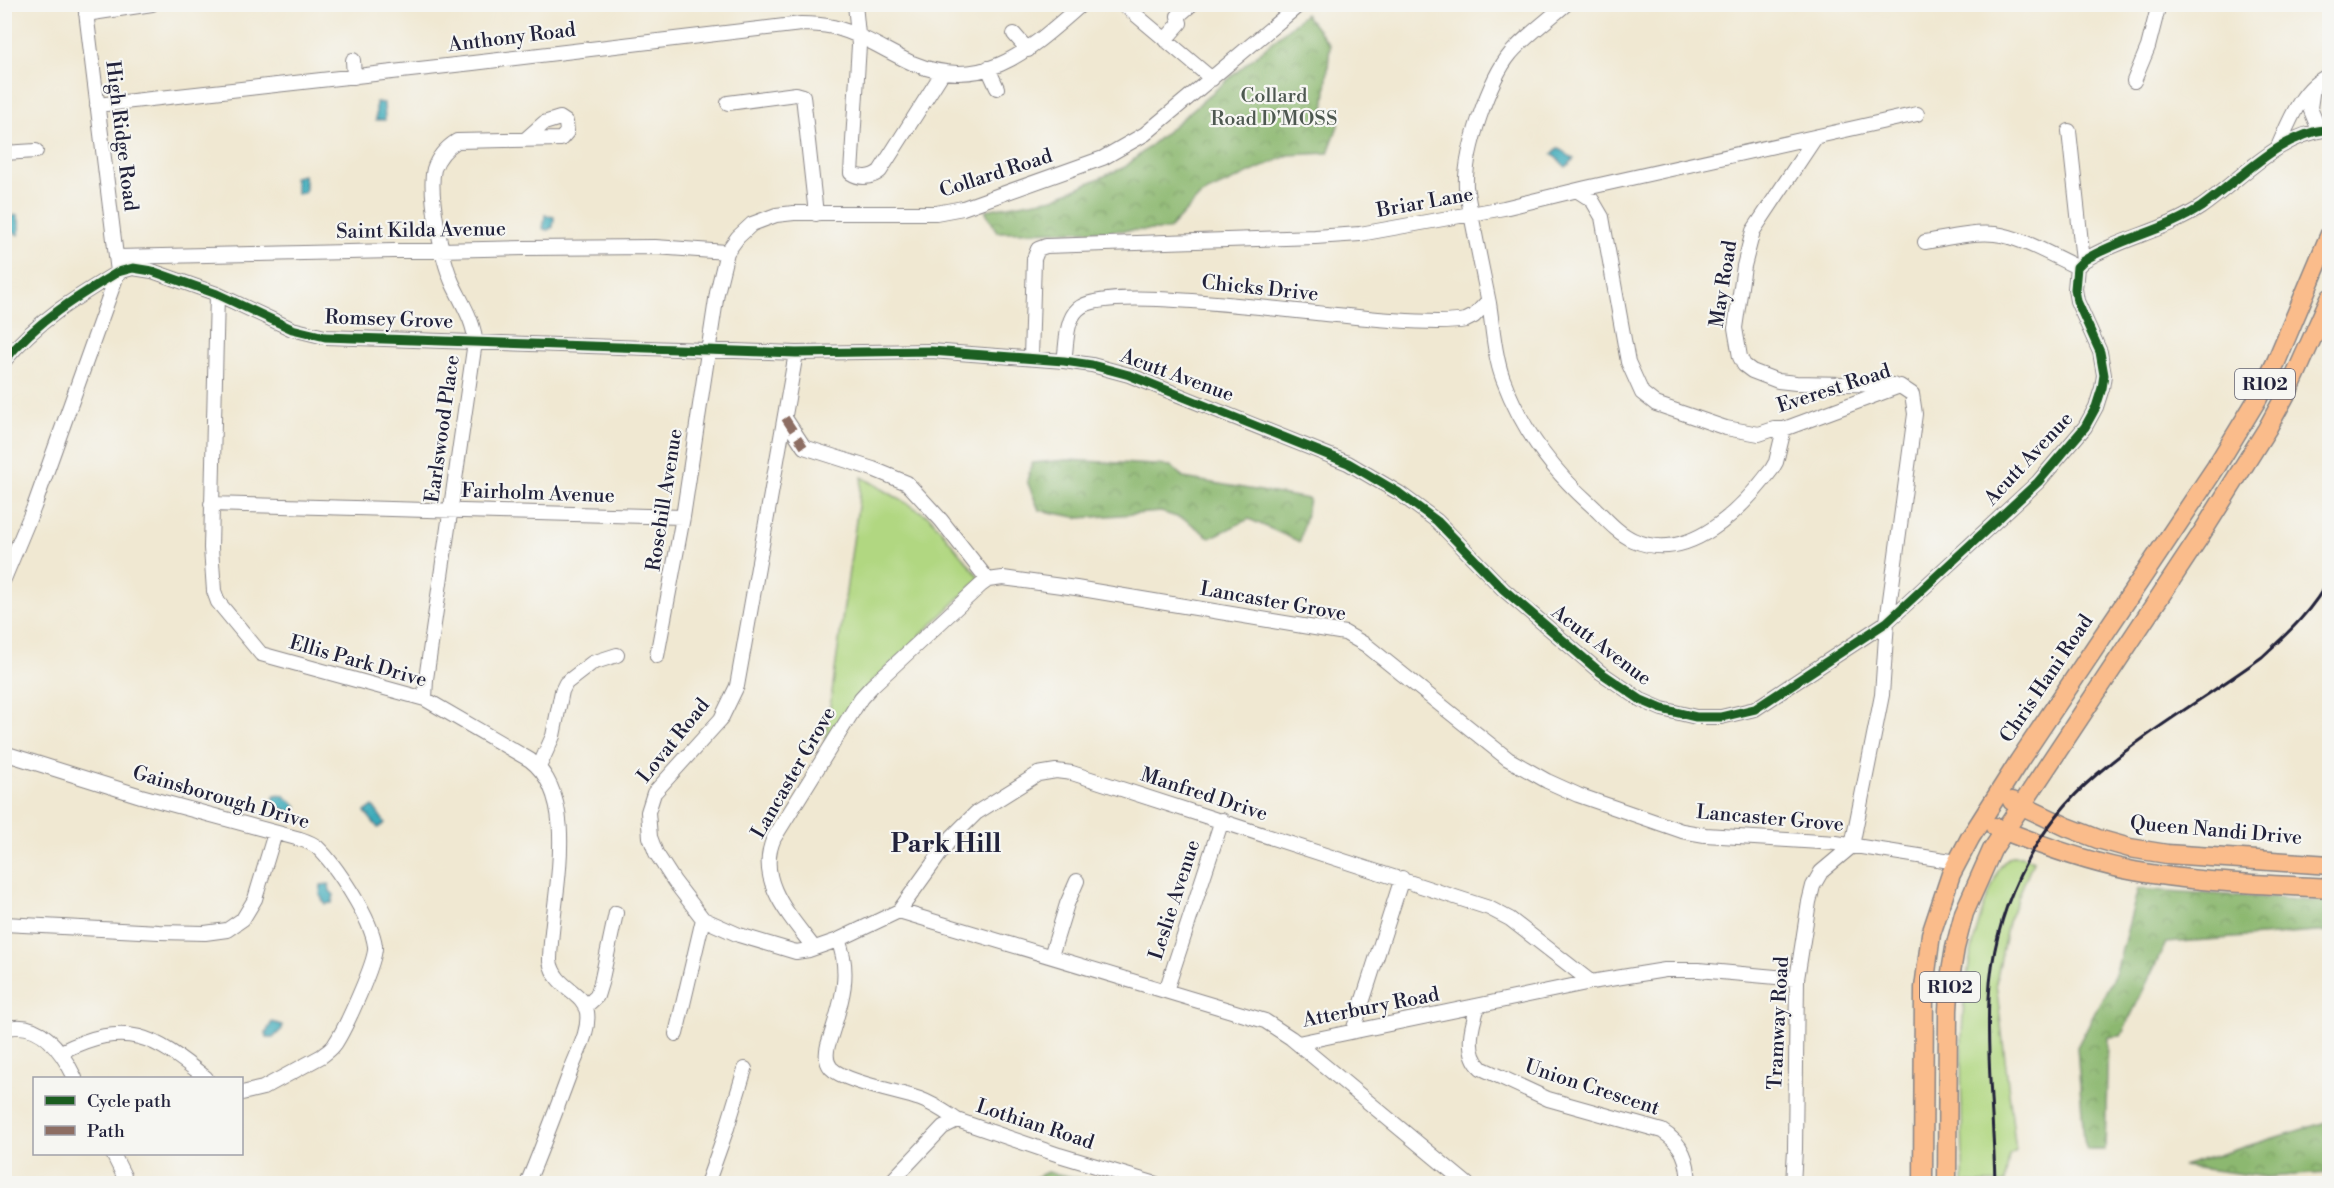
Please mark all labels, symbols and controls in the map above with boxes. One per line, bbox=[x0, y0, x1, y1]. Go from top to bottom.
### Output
street label: Anthony Road bbox=[446, 18, 578, 58]
street label: High Ridge Road bbox=[99, 59, 143, 213]
park label: Collard Road D'MOSS bbox=[1211, 84, 1337, 132]
street label: Collard Road bbox=[936, 144, 1056, 204]
street label: Briar Lane bbox=[1374, 182, 1475, 224]
street label: Saint Kilda Avenue bbox=[336, 217, 506, 245]
street label: May Road bbox=[1705, 238, 1743, 329]
street label: Chicks Drive bbox=[1200, 270, 1320, 308]
street label: Romsey Grove bbox=[324, 305, 454, 335]
street label: Acutt Avenue bbox=[1116, 344, 1237, 408]
street label: Earlswood Place bbox=[420, 354, 466, 504]
street label: Everest Road bbox=[1774, 359, 1895, 419]
road number: R102 bbox=[2235, 369, 2295, 399]
street label: Acutt Avenue bbox=[1979, 407, 2079, 512]
street label: Rosehill Avenue bbox=[641, 427, 689, 573]
street label: Fairholm Avenue bbox=[461, 479, 615, 509]
street label: Lancaster Grove bbox=[1198, 577, 1348, 627]
street label: Acutt Avenue bbox=[1545, 600, 1656, 692]
street label: Chris Hani Road bbox=[1995, 610, 2099, 748]
street label: Ellis Park Drive bbox=[286, 630, 430, 694]
street label: Lovat Road bbox=[632, 693, 716, 788]
street label: Lancaster Grove bbox=[746, 703, 842, 843]
street label: Gainsborough Drive bbox=[130, 761, 312, 835]
street label: Manfred Drive bbox=[1137, 763, 1271, 827]
street label: Lancaster Grove bbox=[1695, 800, 1845, 838]
street label: Queen Nandi Drive bbox=[2129, 811, 2303, 851]
district label: Park Hill bbox=[891, 828, 1002, 860]
street label: Leslie Avenue bbox=[1144, 837, 1206, 963]
street label: Tramway Road bbox=[1763, 955, 1795, 1090]
road number: R102 bbox=[1920, 972, 1980, 1002]
street label: Atterbury Road bbox=[1300, 982, 1442, 1034]
street label: Union Crescent bbox=[1521, 1054, 1663, 1122]
legend bbox=[33, 1077, 243, 1155]
text: Cycle path bbox=[87, 1090, 171, 1113]
street label: Lothian Road bbox=[973, 1094, 1098, 1156]
text: Path bbox=[87, 1120, 125, 1143]

